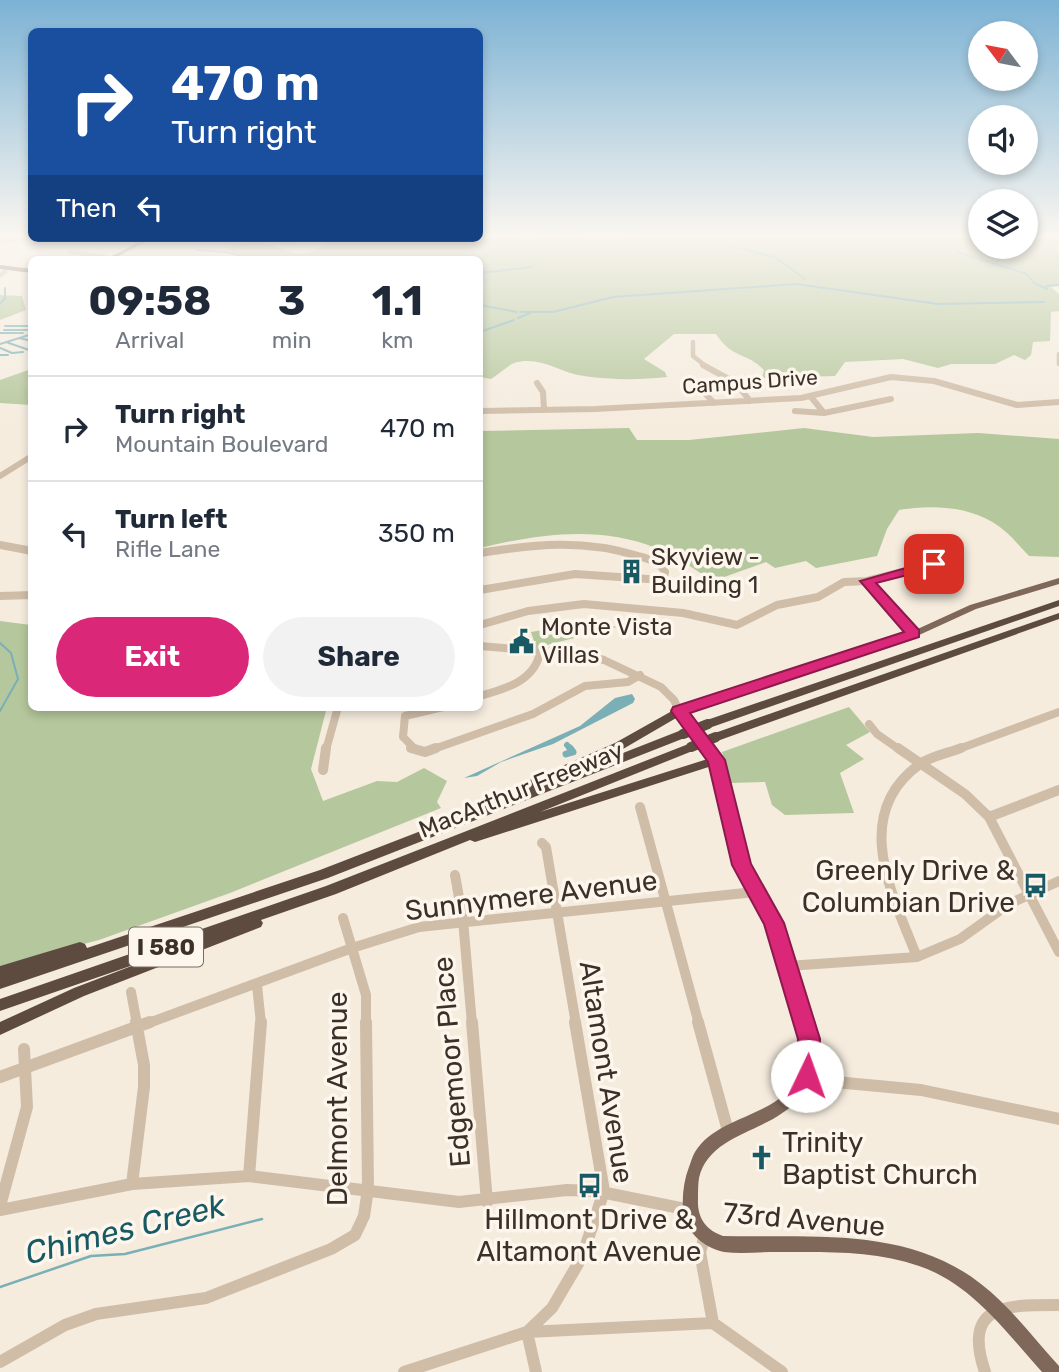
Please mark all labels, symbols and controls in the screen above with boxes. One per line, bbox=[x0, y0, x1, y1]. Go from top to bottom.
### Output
north arrow bbox=[968, 21, 1038, 91]
map controls bbox=[968, 21, 1038, 259]
text: 470 m bbox=[171, 54, 320, 112]
icon: right bbox=[56, 56, 147, 147]
button: sound bbox=[968, 105, 1038, 175]
text: Turn right bbox=[171, 113, 316, 151]
icon: left bbox=[131, 189, 169, 227]
button: layers bbox=[968, 189, 1038, 259]
text: Then bbox=[56, 193, 117, 224]
text: 09:58 bbox=[88, 276, 212, 326]
text: 3 bbox=[278, 276, 306, 326]
text: 1.1 bbox=[372, 276, 423, 326]
text: Arrival bbox=[115, 326, 184, 354]
text: min bbox=[272, 326, 312, 354]
text: km bbox=[381, 326, 413, 354]
street label: Campus Drive bbox=[681, 364, 819, 399]
text: Turn right bbox=[115, 399, 245, 430]
icon: right bbox=[56, 410, 94, 448]
text: 470 m bbox=[380, 413, 455, 444]
text: Mountain Boulevard bbox=[115, 430, 329, 458]
text: Turn left bbox=[115, 504, 227, 535]
icon: left bbox=[56, 515, 94, 553]
text: 350 m bbox=[378, 518, 455, 549]
pin bbox=[904, 534, 964, 594]
text: Rifle Lane bbox=[115, 535, 220, 563]
place label: Skyview - Building 1 bbox=[651, 543, 760, 599]
icon: arrive bbox=[915, 545, 953, 583]
building icon: Skyview - Building 1 bbox=[617, 557, 645, 585]
place label: Monte Vista Villas bbox=[541, 613, 673, 669]
button: Exit bbox=[56, 617, 249, 697]
button: Share bbox=[263, 617, 455, 697]
public building icon: Monte Vista Villas bbox=[507, 627, 535, 655]
street label: MacArthur Freeway bbox=[415, 736, 627, 844]
place label: Greenly Drive & Columbian Drive bbox=[802, 854, 1015, 919]
street label: Sunnymere Avenue bbox=[403, 864, 659, 927]
bus stop icon: Greenly Drive & Columbian Drive bbox=[1021, 872, 1049, 900]
road number: I 580 bbox=[129, 928, 203, 966]
street label: Edgemoor Place bbox=[426, 955, 477, 1169]
street label: Altamont Avenue bbox=[573, 958, 640, 1186]
street label: Delmont Avenue bbox=[321, 992, 354, 1206]
position arrow bbox=[770, 1039, 844, 1113]
place label: Trinity Baptist Church bbox=[782, 1126, 978, 1191]
church icon: Trinity Baptist Church bbox=[748, 1144, 776, 1172]
bus stop icon: Hillmont Drive & Altamont Avenue bbox=[575, 1171, 603, 1199]
water label: Chimes Creek bbox=[21, 1186, 229, 1272]
street label: 73rd Avenue bbox=[722, 1196, 886, 1243]
place label: Hillmont Drive & Altamont Avenue bbox=[477, 1203, 701, 1268]

